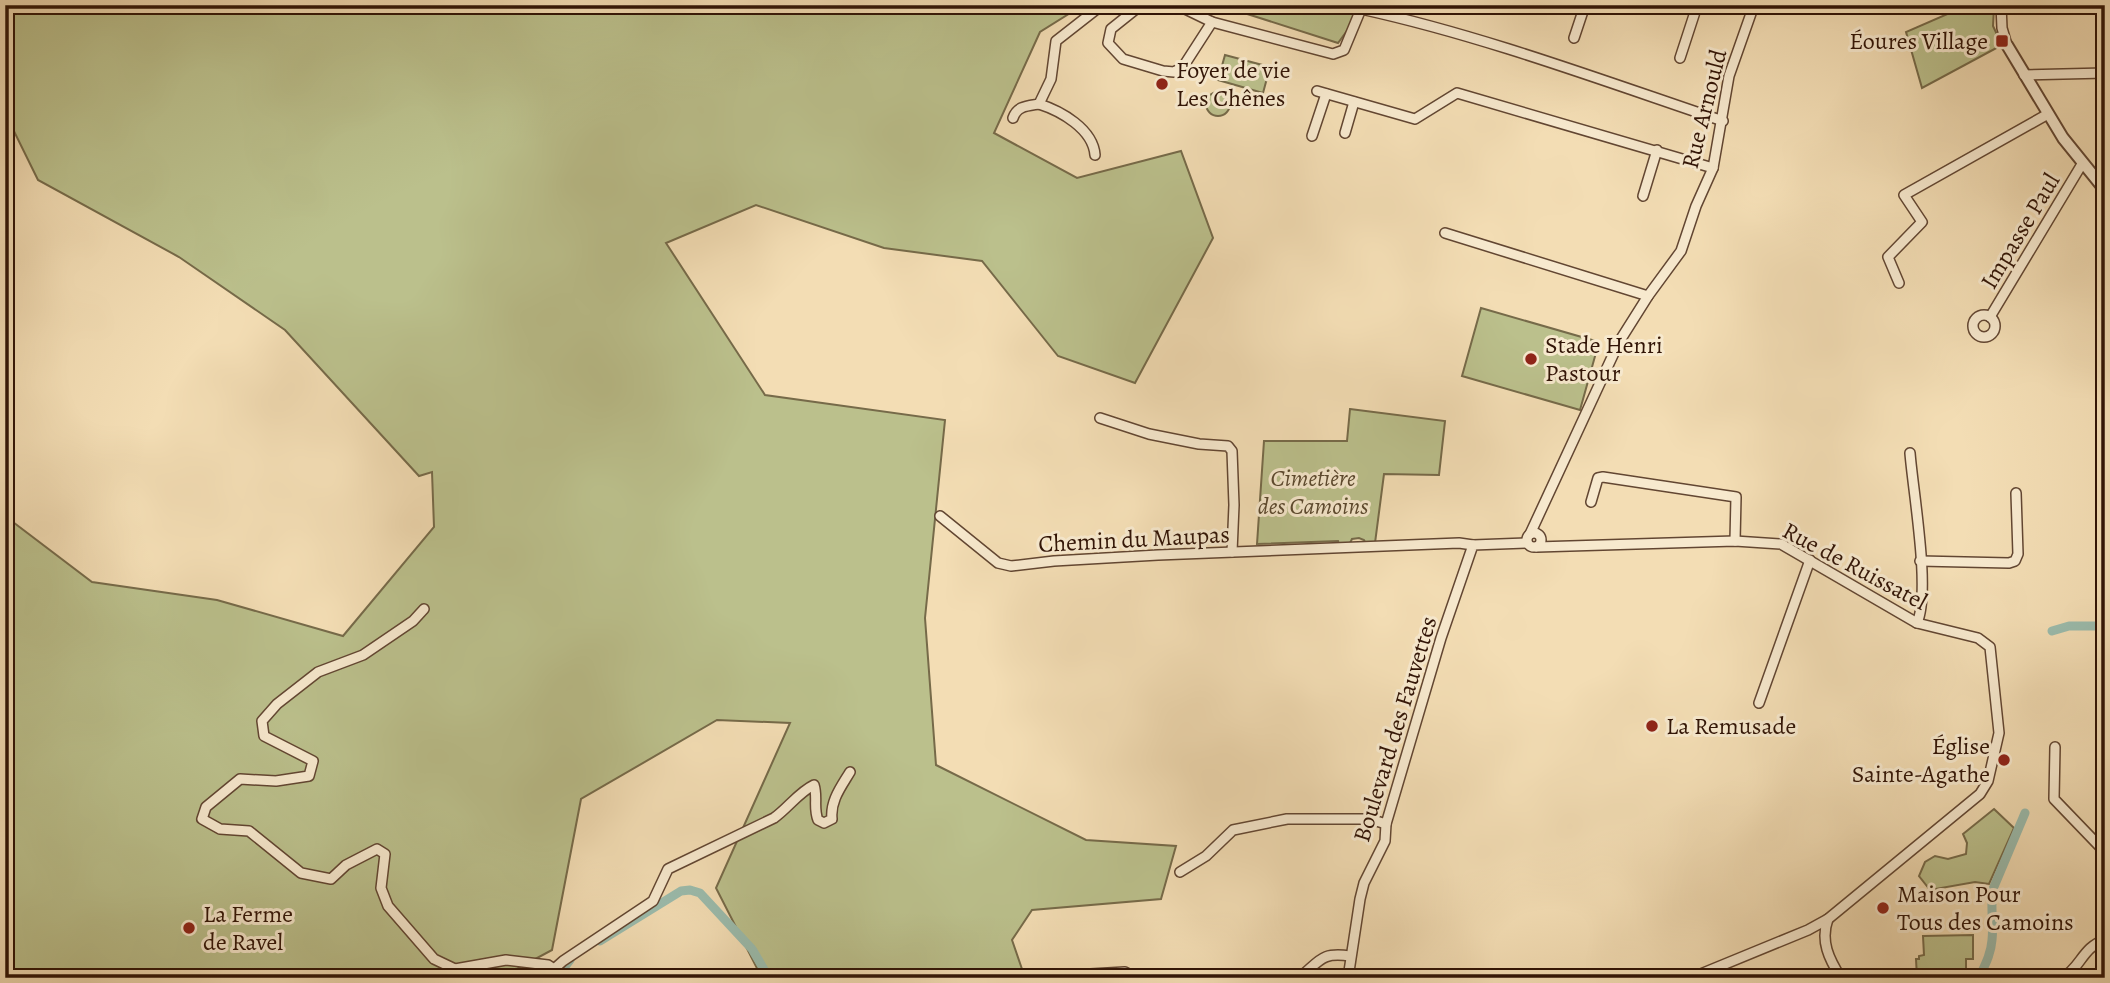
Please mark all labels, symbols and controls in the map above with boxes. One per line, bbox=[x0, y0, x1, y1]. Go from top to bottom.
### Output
place label: Éoures Village bbox=[1849, 25, 1988, 57]
marker: Éoures Village bbox=[1994, 33, 2010, 49]
street label: Rue Arnould bbox=[1674, 46, 1734, 172]
place label: Foyer de vie Les Chênes bbox=[1176, 54, 1290, 114]
marker: Foyer de vie Les Chênes bbox=[1154, 76, 1170, 92]
street label: Impasse Paul bbox=[1973, 167, 2067, 295]
place label: Stade Henri Pastour bbox=[1545, 329, 1663, 389]
marker: Stade Henri Pastour bbox=[1523, 351, 1539, 367]
park label: Cimetière des Camoins bbox=[1258, 462, 1368, 522]
street label: Rue de Ruissatel bbox=[1777, 514, 1933, 618]
street label: Chemin du Maupas bbox=[1037, 518, 1231, 560]
street label: Boulevard des Fauvettes bbox=[1345, 612, 1445, 846]
place label: La Remusade bbox=[1666, 710, 1796, 742]
marker: La Remusade bbox=[1644, 718, 1660, 734]
place label: Église Sainte-Agathe bbox=[1852, 730, 1990, 790]
marker: Église Sainte-Agathe bbox=[1996, 752, 2012, 768]
place label: Maison Pour Tous des Camoins bbox=[1897, 878, 2074, 938]
place label: La Ferme de Ravel bbox=[203, 898, 293, 958]
marker: Maison Pour Tous des Camoins bbox=[1875, 900, 1891, 916]
marker: La Ferme de Ravel bbox=[181, 920, 197, 936]

